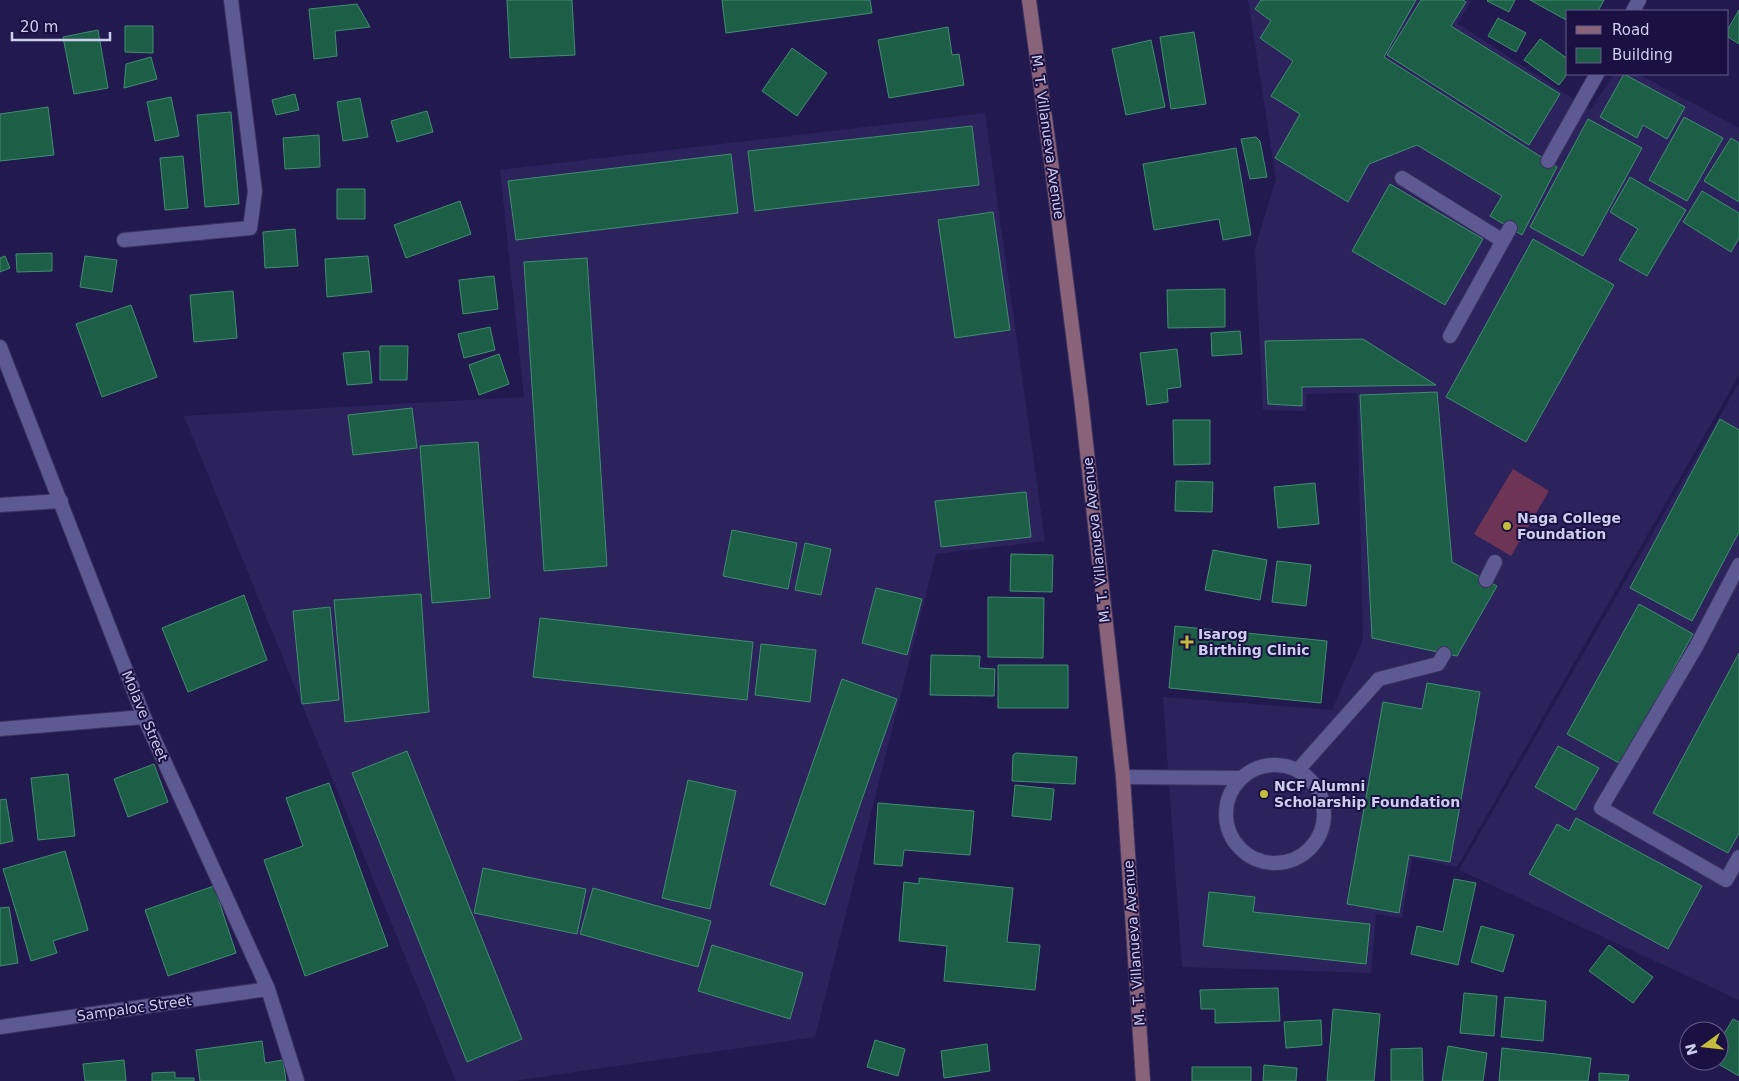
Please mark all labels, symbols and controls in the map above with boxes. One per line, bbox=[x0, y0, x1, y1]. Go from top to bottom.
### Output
scale bar bbox=[12, 10, 110, 42]
legend bbox=[1566, 10, 1729, 75]
text: 20 m bbox=[20, 18, 58, 36]
text: Road bbox=[1612, 21, 1650, 39]
text: Building bbox=[1612, 46, 1673, 64]
street label: M. T. Villanueva Avenue bbox=[1029, 54, 1067, 220]
street label: M. T. Villanueva Avenue bbox=[1079, 457, 1113, 623]
place label: Naga College Foundation bbox=[1517, 510, 1621, 542]
marker: Naga College Foundation bbox=[1501, 520, 1513, 532]
place label: Isarog Birthing Clinic bbox=[1198, 626, 1310, 658]
marker: Isarog Birthing Clinic bbox=[1180, 635, 1194, 649]
street label: Molave Street bbox=[119, 668, 172, 764]
place label: NCF Alumni Scholarship Foundation bbox=[1274, 778, 1460, 810]
marker: NCF Alumni Scholarship Foundation bbox=[1258, 788, 1270, 800]
street label: M. T. Villanueva Avenue bbox=[1120, 860, 1148, 1026]
street label: Sampaloc Street bbox=[76, 992, 193, 1024]
north arrow bbox=[1679, 1021, 1729, 1071]
text: N bbox=[1682, 1042, 1701, 1057]

